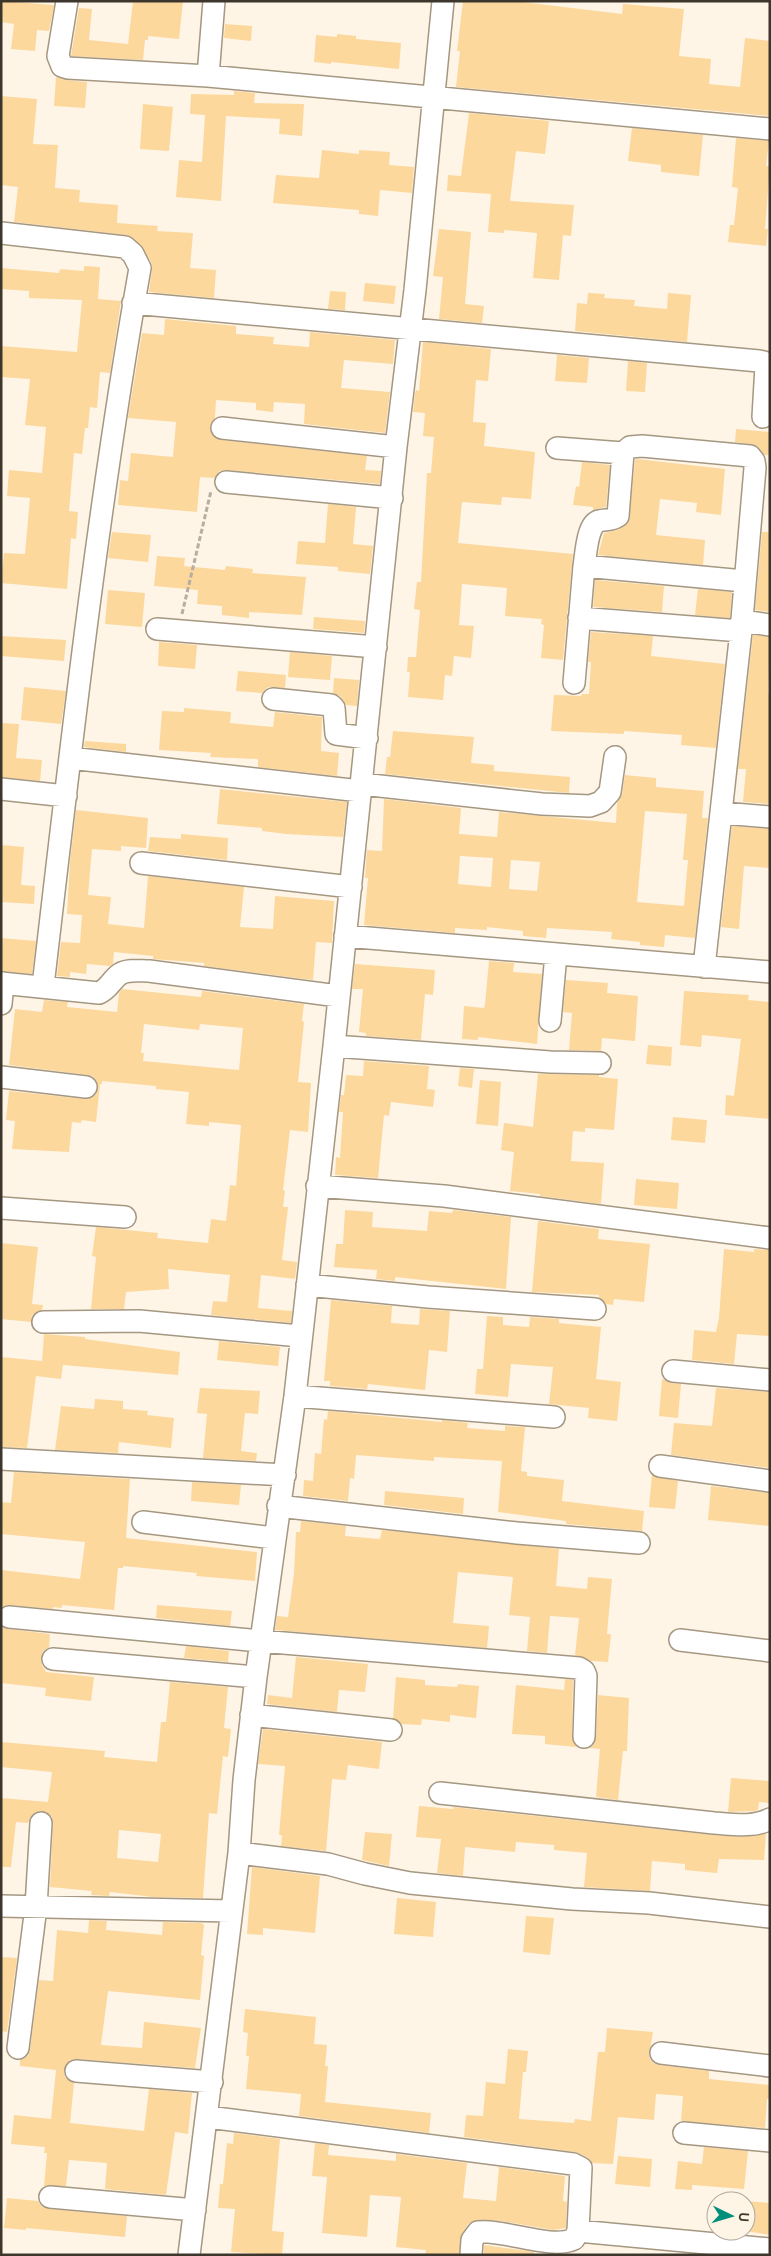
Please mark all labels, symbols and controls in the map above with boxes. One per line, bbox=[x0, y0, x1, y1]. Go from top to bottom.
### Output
north arrow bbox=[706, 2191, 756, 2241]
text: U bbox=[735, 2212, 753, 2223]

